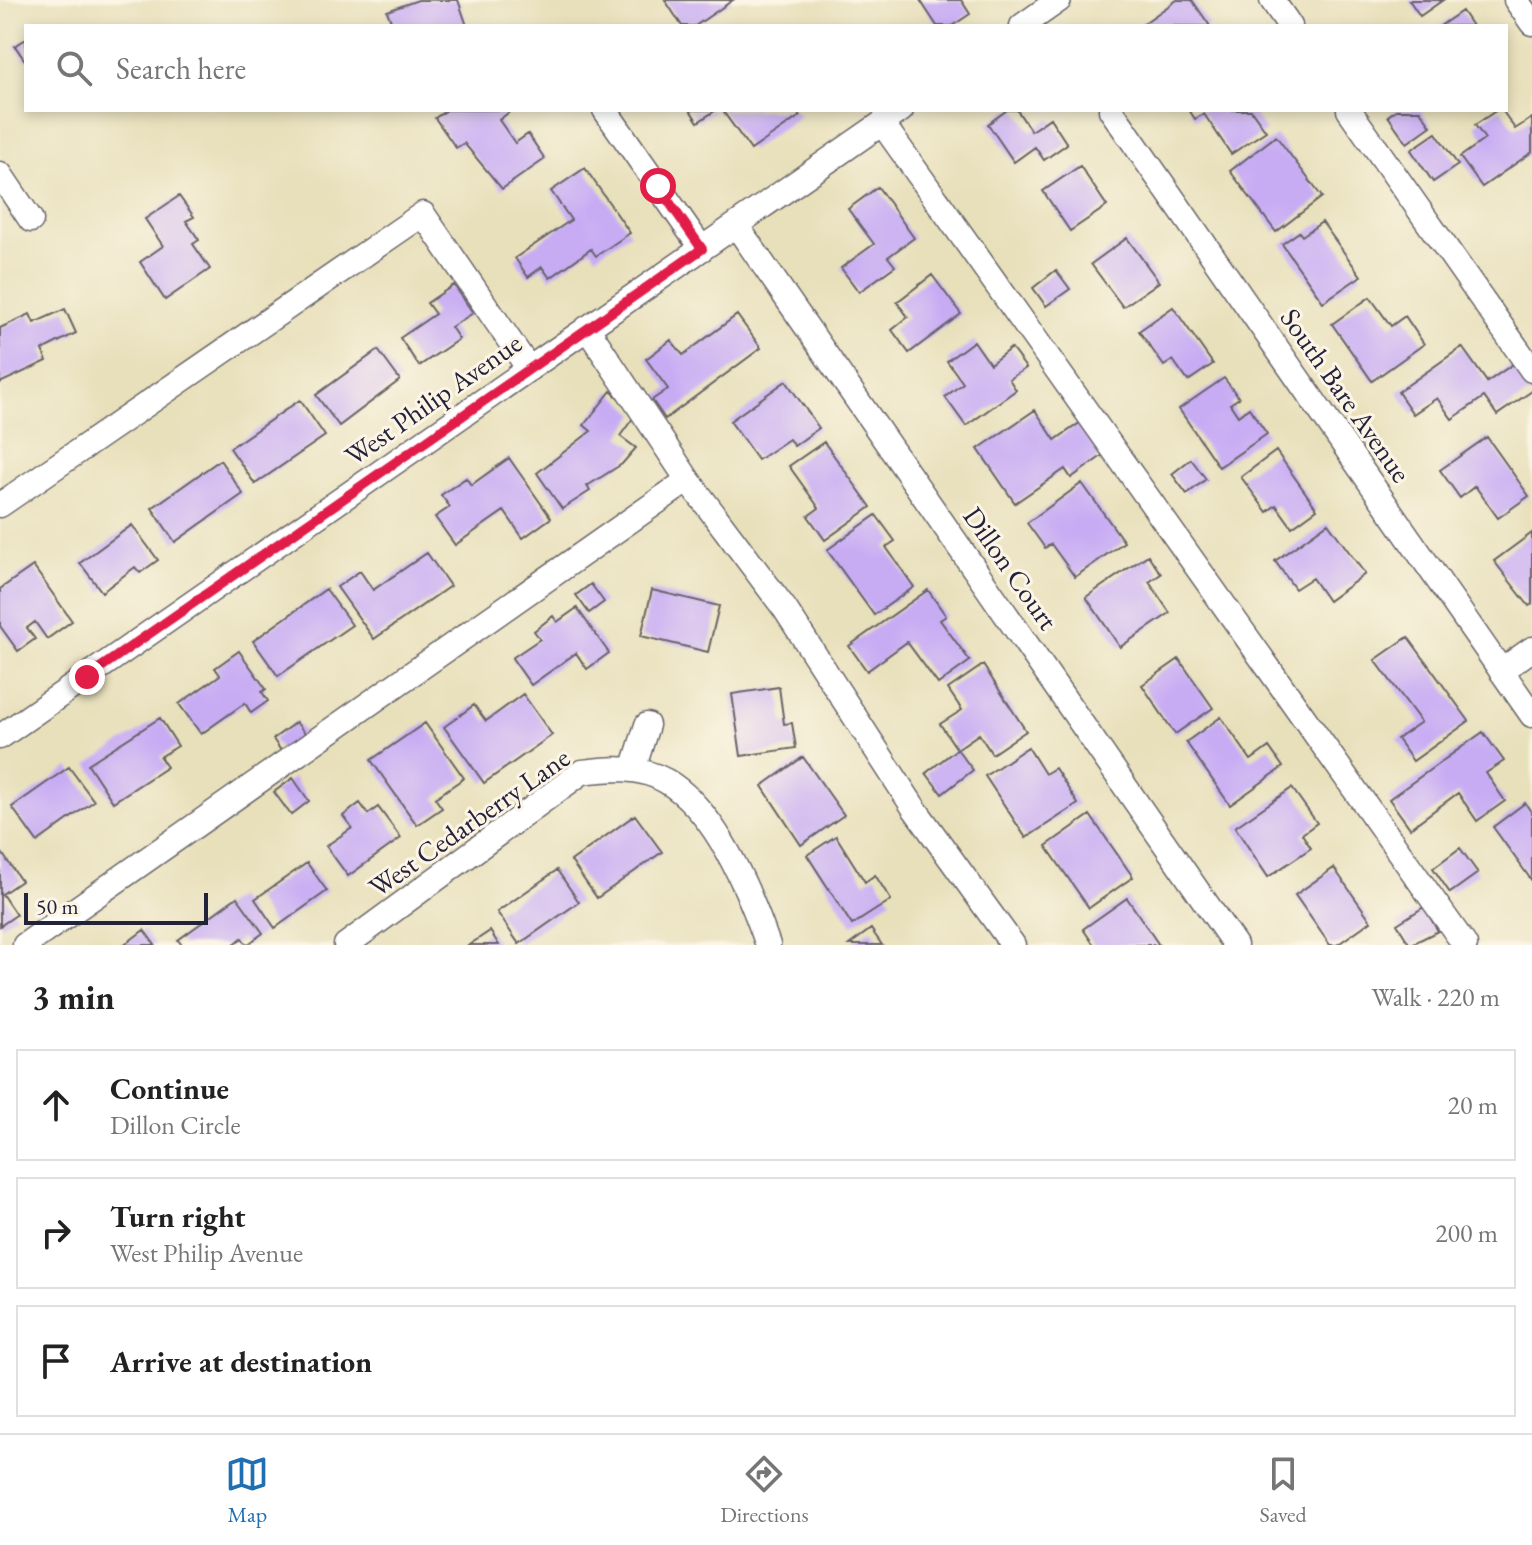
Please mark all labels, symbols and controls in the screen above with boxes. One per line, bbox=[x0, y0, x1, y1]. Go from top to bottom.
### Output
search box bbox=[24, 24, 1508, 112]
icon: search bbox=[52, 46, 96, 90]
text: Search here bbox=[116, 49, 246, 88]
route start bbox=[640, 168, 676, 204]
street label: South Bare Avenue bbox=[1273, 301, 1419, 489]
street label: West Philip Avenue bbox=[337, 325, 529, 473]
street label: Dillon Court bbox=[955, 499, 1067, 637]
route end bbox=[69, 659, 105, 695]
street label: West Cedarberry Lane bbox=[361, 739, 577, 905]
scale bar bbox=[24, 889, 208, 925]
text: 50 m bbox=[36, 892, 79, 921]
text: 3 min bbox=[32, 975, 115, 1019]
text: Walk · 220 m bbox=[1372, 980, 1500, 1014]
text: Continue bbox=[110, 1069, 229, 1108]
icon: ahead bbox=[34, 1083, 78, 1127]
text: 20 m bbox=[1448, 1088, 1498, 1122]
text: Dillon Circle bbox=[110, 1108, 241, 1142]
text: Turn right bbox=[110, 1197, 246, 1236]
icon: right bbox=[34, 1211, 78, 1255]
text: 200 m bbox=[1435, 1216, 1498, 1250]
text: West Philip Avenue bbox=[110, 1236, 303, 1270]
icon: arrive bbox=[34, 1339, 78, 1383]
text: Arrive at destination bbox=[110, 1342, 372, 1381]
tab: Map bbox=[225, 1452, 269, 1529]
tab: Directions bbox=[720, 1452, 809, 1529]
tab: Saved bbox=[1259, 1452, 1307, 1529]

